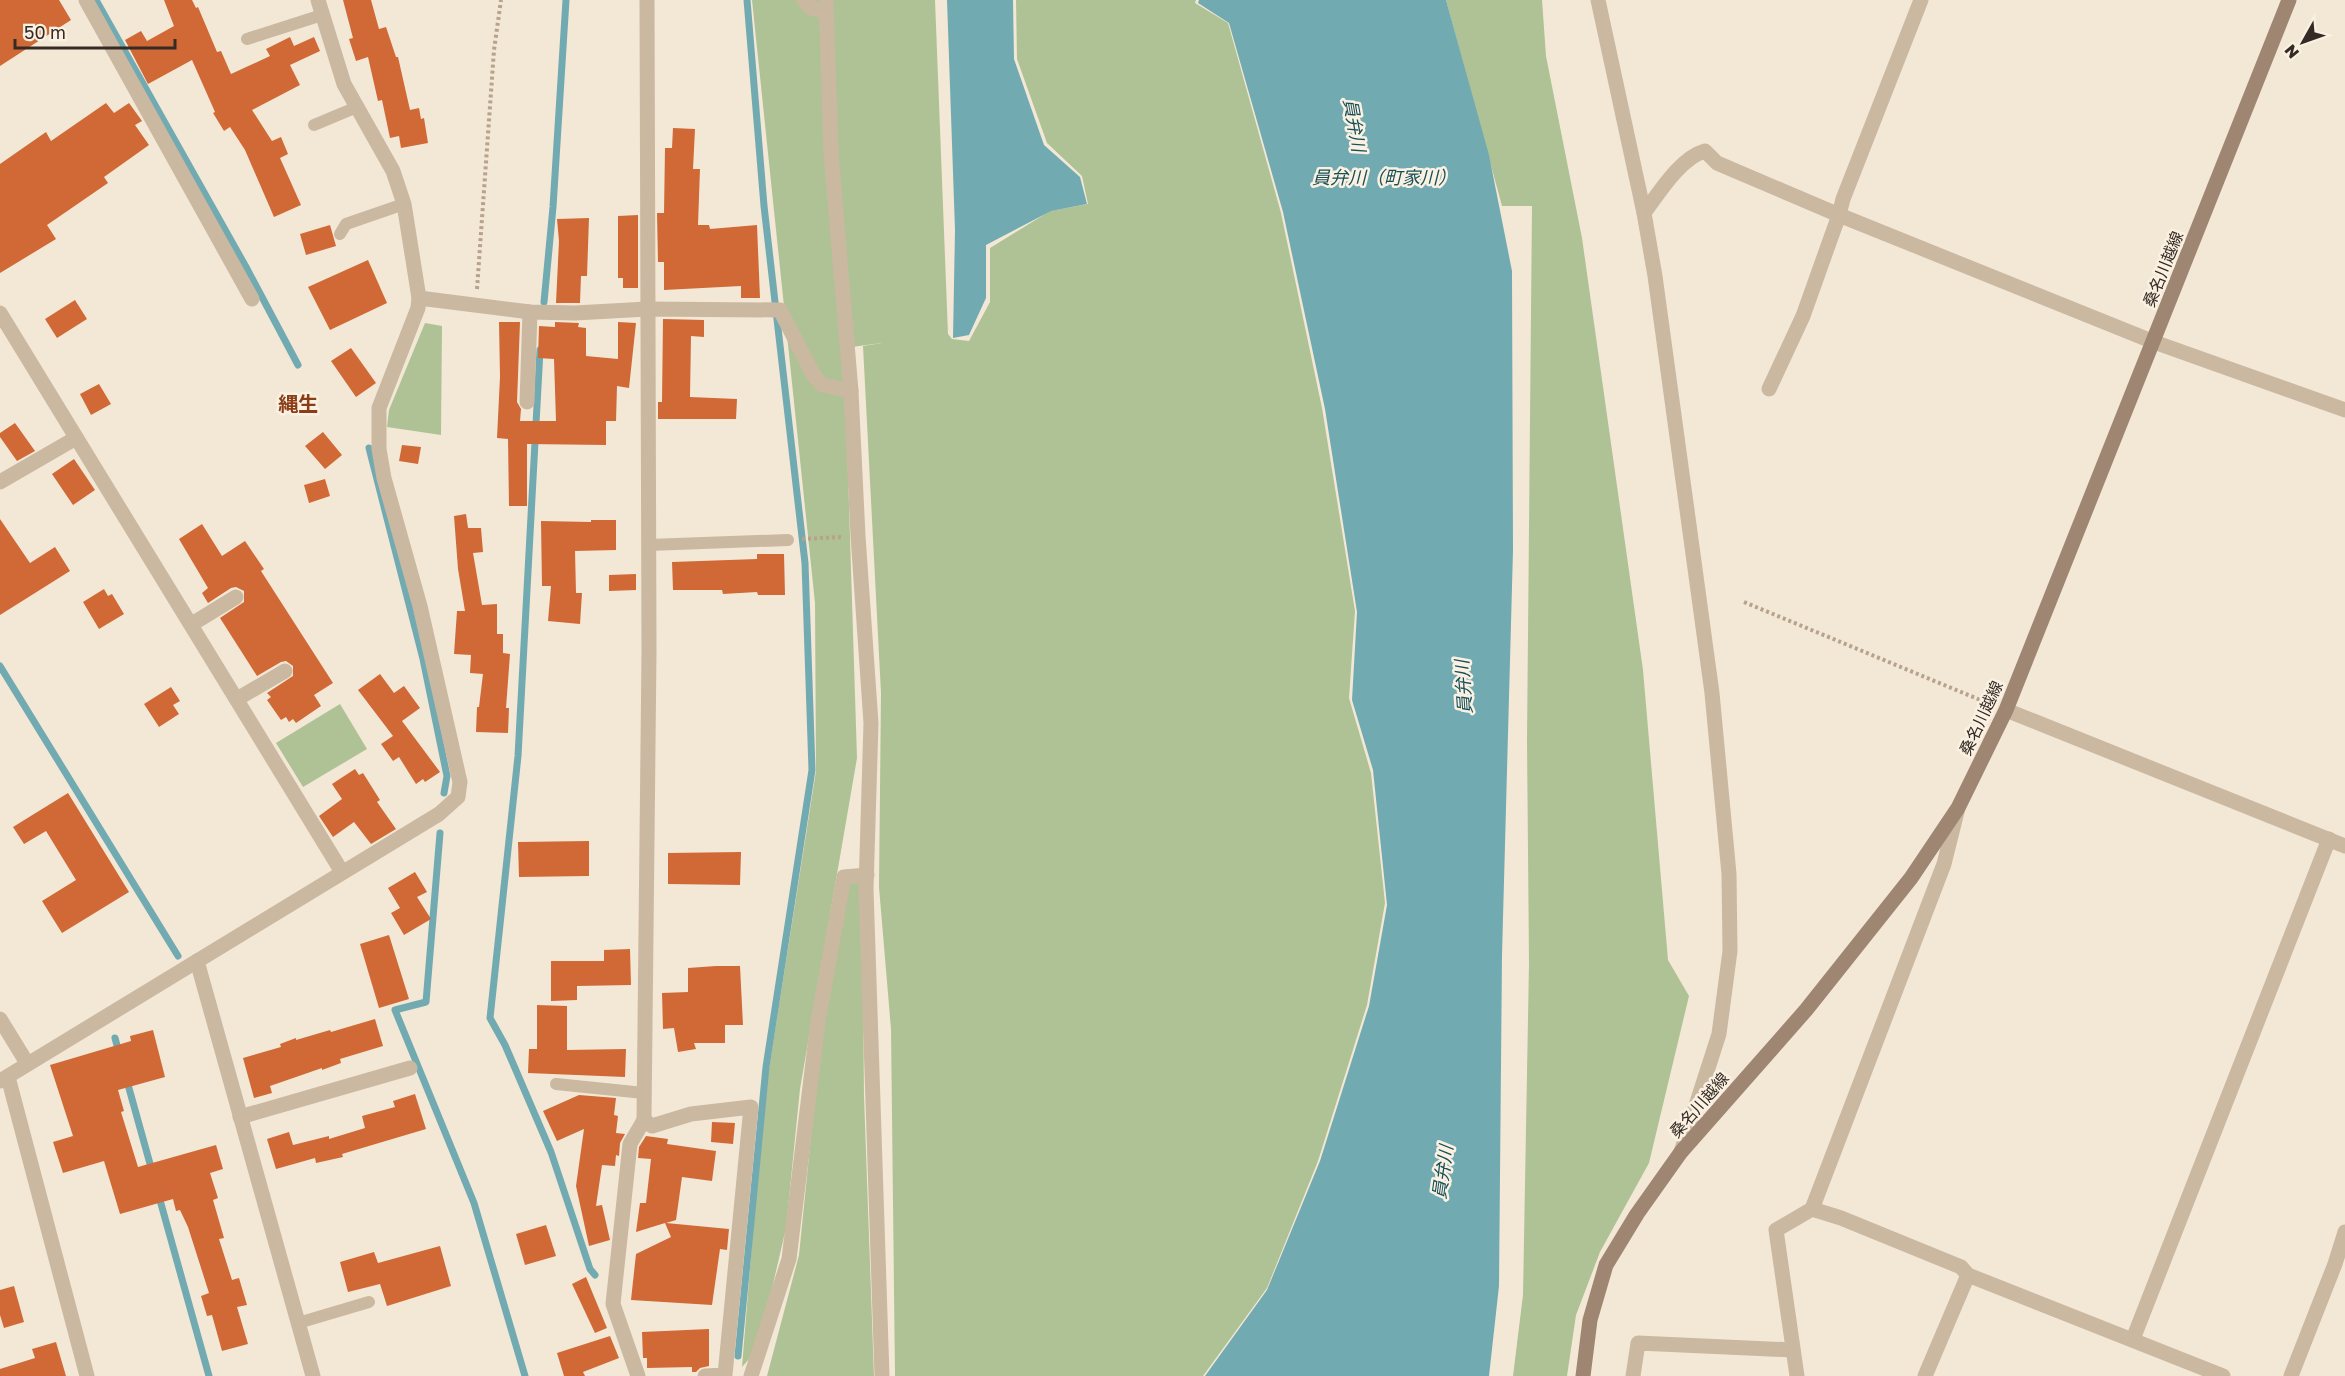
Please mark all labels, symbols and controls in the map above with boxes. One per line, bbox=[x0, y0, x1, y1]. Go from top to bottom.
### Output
scale bar bbox=[15, 12, 176, 50]
north arrow bbox=[2273, 12, 2333, 72]
text: 50 m bbox=[24, 21, 66, 43]
text: N bbox=[2280, 41, 2303, 63]
water label: 員弁川 bbox=[1339, 97, 1371, 155]
water label: 員弁川（町家川） bbox=[1312, 166, 1456, 188]
street label: 桑名川越線 bbox=[2139, 228, 2187, 310]
district label: 縄生 bbox=[278, 391, 318, 415]
water label: 員弁川 bbox=[1450, 657, 1476, 715]
street label: 桑名川越線 bbox=[1955, 678, 2007, 758]
street label: 桑名川越線 bbox=[1665, 1068, 1733, 1142]
water label: 員弁川 bbox=[1427, 1142, 1457, 1200]

